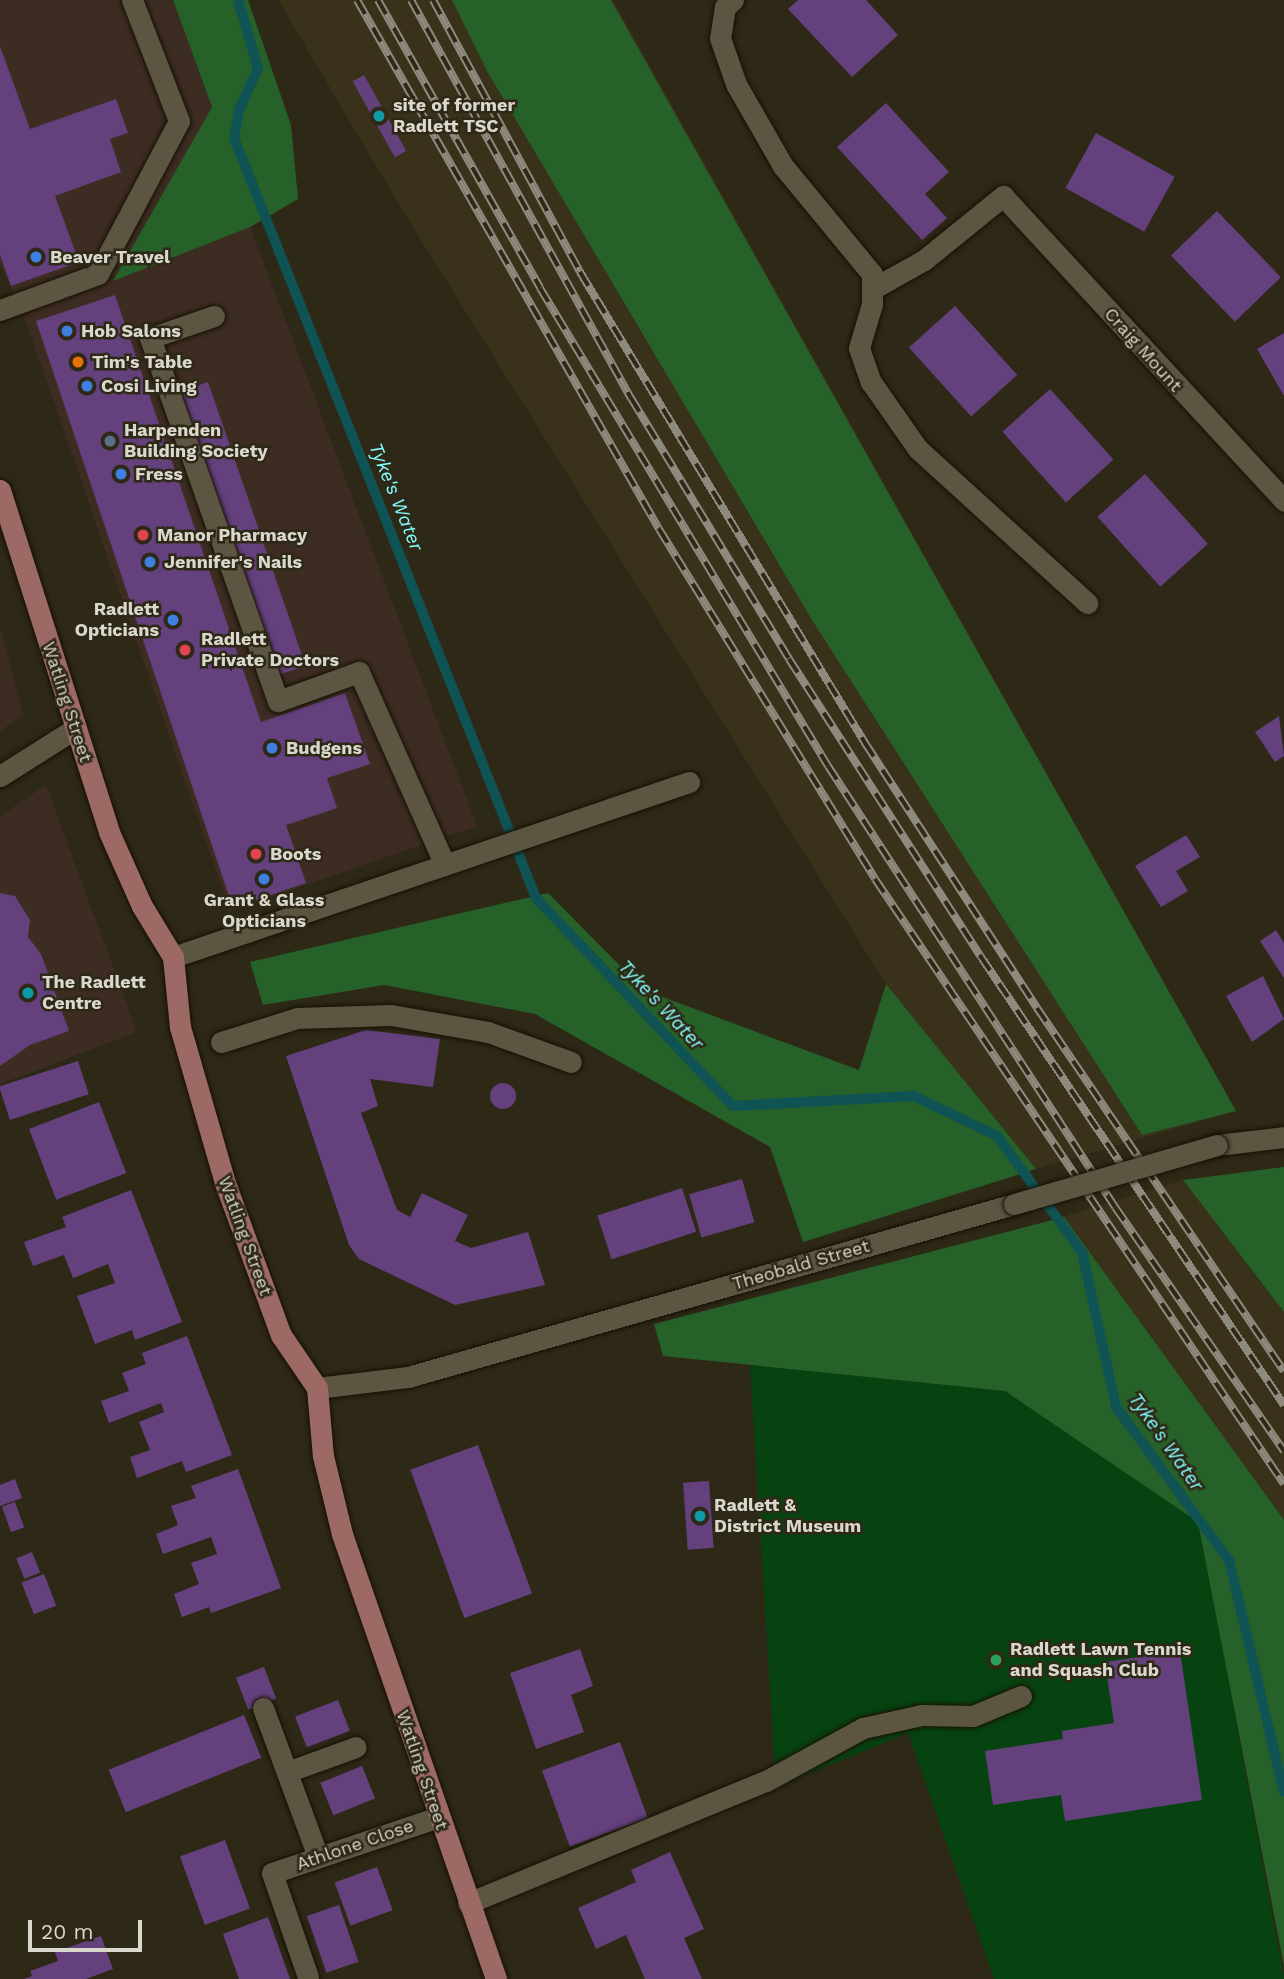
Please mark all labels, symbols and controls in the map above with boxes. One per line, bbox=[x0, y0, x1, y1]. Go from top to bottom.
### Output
place label: site of former Radlett TSC bbox=[393, 95, 516, 138]
marker: site of former Radlett TSC bbox=[371, 108, 387, 124]
place label: Beaver Travel bbox=[50, 246, 171, 268]
marker: Beaver Travel bbox=[28, 249, 44, 265]
street label: Craig Mount bbox=[1100, 303, 1186, 397]
place label: Hob Salons bbox=[81, 320, 181, 342]
marker: Hob Salons bbox=[59, 323, 75, 339]
place label: Tim's Table bbox=[92, 351, 193, 373]
marker: Tim's Table bbox=[70, 354, 86, 370]
place label: Cosi Living bbox=[101, 375, 197, 397]
marker: Cosi Living bbox=[79, 378, 95, 394]
place label: Harpenden Building Society bbox=[124, 420, 268, 462]
marker: Harpenden Building Society bbox=[102, 433, 118, 449]
water label: Tyke's Water bbox=[364, 439, 428, 555]
place label: Fress bbox=[135, 463, 183, 485]
marker: Fress bbox=[113, 466, 129, 482]
place label: Manor Pharmacy bbox=[157, 524, 307, 546]
marker: Manor Pharmacy bbox=[135, 527, 151, 543]
place label: Jennifer's Nails bbox=[164, 551, 302, 573]
marker: Jennifer's Nails bbox=[142, 554, 158, 570]
place label: Radlett Opticians bbox=[75, 599, 159, 642]
marker: Radlett Opticians bbox=[165, 612, 181, 628]
place label: Radlett Private Doctors bbox=[201, 629, 339, 672]
street label: Watling Street bbox=[37, 639, 97, 765]
marker: Radlett Private Doctors bbox=[175, 640, 195, 660]
place label: Budgens bbox=[286, 737, 362, 759]
marker: Budgens bbox=[264, 740, 280, 756]
place label: Boots bbox=[270, 843, 321, 865]
marker: Boots bbox=[248, 846, 264, 862]
marker: Grant & Glass Opticians bbox=[256, 871, 272, 887]
place label: Grant & Glass Opticians bbox=[204, 890, 324, 932]
water label: Tyke's Water bbox=[613, 955, 709, 1055]
place label: The Radlett Centre bbox=[42, 972, 146, 1014]
marker: The Radlett Centre bbox=[20, 985, 36, 1001]
street label: Watling Street bbox=[213, 1173, 277, 1299]
street label: Theobald Street bbox=[730, 1235, 872, 1295]
water label: Tyke's Water bbox=[1124, 1388, 1208, 1496]
place label: Radlett & District Museum bbox=[714, 1495, 861, 1538]
marker: Radlett & District Museum bbox=[692, 1508, 708, 1524]
place label: Radlett Lawn Tennis and Squash Club bbox=[1010, 1639, 1192, 1682]
marker: Radlett Lawn Tennis and Squash Club bbox=[988, 1652, 1004, 1668]
street label: Watling Street bbox=[391, 1707, 453, 1833]
street label: Athlone Close bbox=[294, 1815, 416, 1875]
scale bar bbox=[32, 1906, 145, 1950]
text: 20 m bbox=[41, 1919, 93, 1944]

